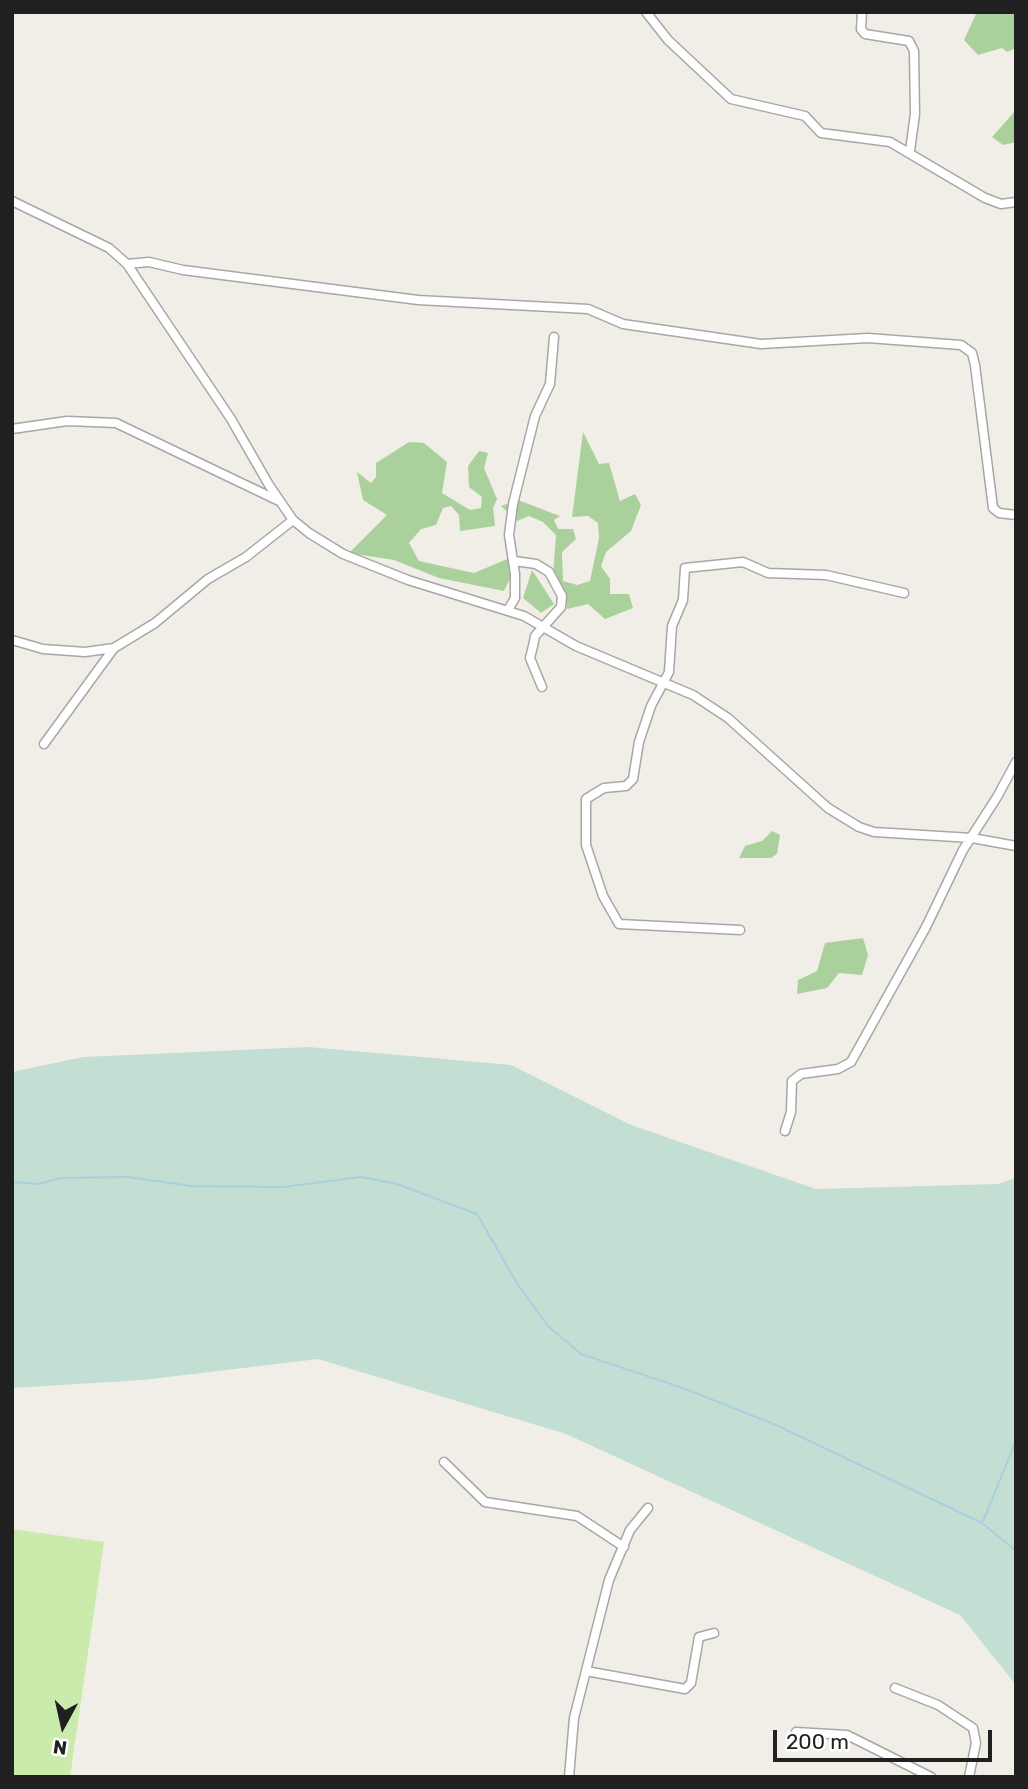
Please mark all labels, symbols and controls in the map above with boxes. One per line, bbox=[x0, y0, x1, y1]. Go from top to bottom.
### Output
north arrow bbox=[28, 1691, 98, 1761]
scale bar bbox=[776, 1716, 995, 1760]
text: 200 m bbox=[786, 1729, 849, 1754]
text: N bbox=[52, 1735, 68, 1760]

